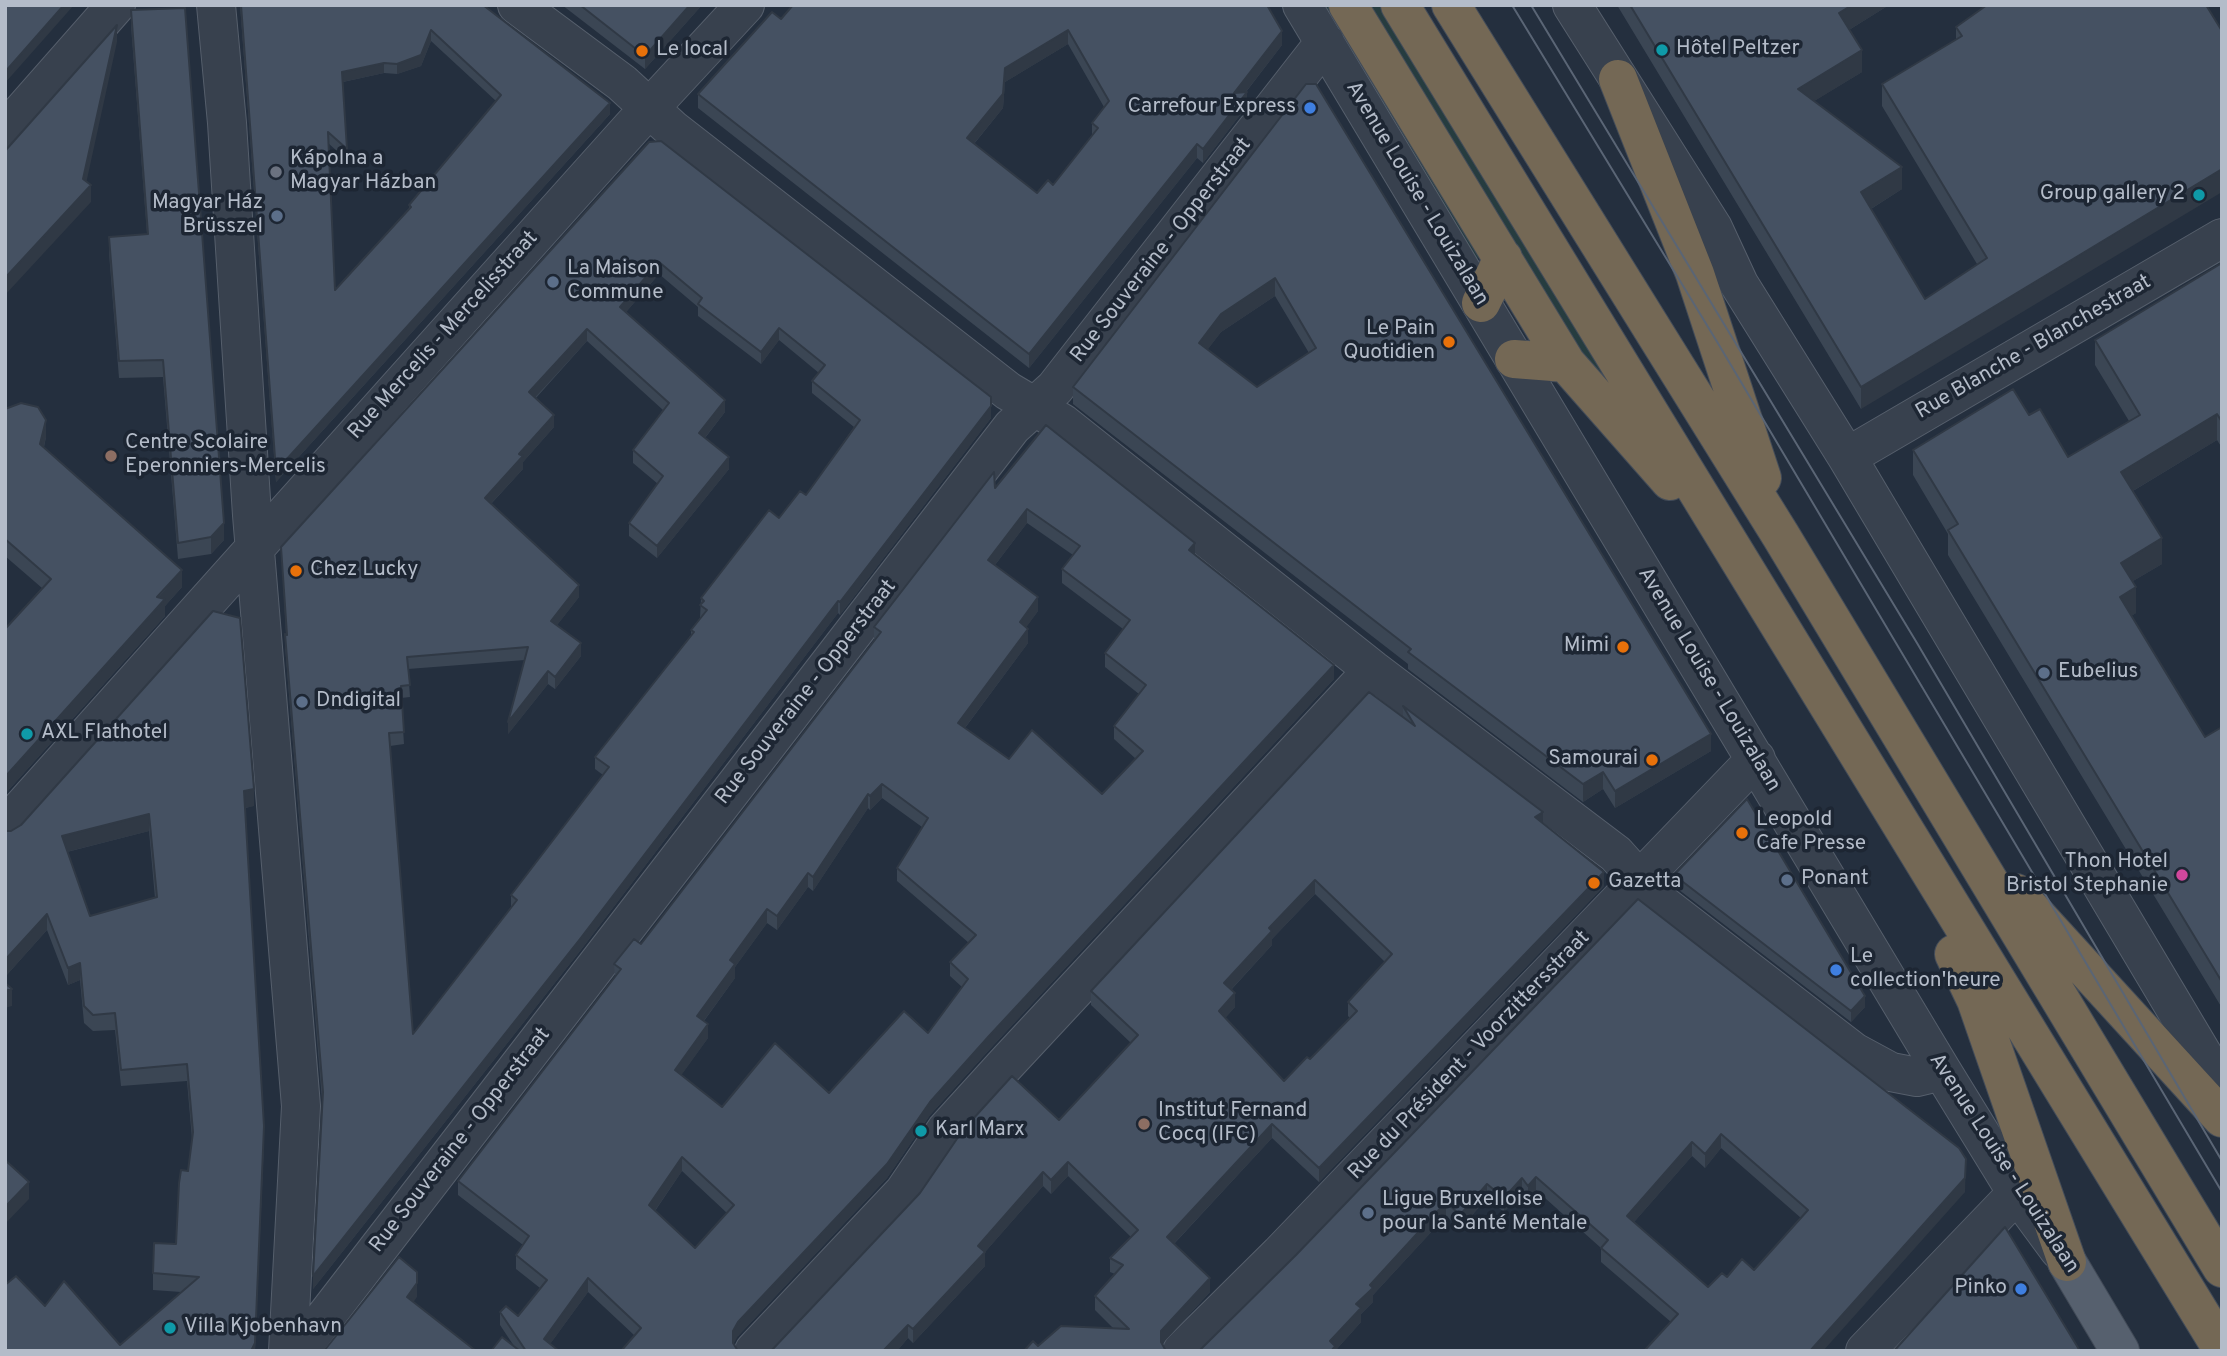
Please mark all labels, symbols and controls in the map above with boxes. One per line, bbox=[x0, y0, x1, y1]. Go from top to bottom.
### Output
place label: Hôtel Peltzer bbox=[1676, 37, 1800, 63]
place label: Le local bbox=[656, 38, 728, 64]
marker: Hôtel Peltzer bbox=[1654, 42, 1670, 58]
marker: Le local bbox=[634, 43, 650, 59]
street label: Avenue Louise - Louizalaan bbox=[1339, 77, 1493, 311]
place label: Carrefour Express bbox=[1127, 95, 1296, 121]
marker: Carrefour Express bbox=[1302, 100, 1318, 116]
street label: Rue Souveraine - Opperstraat bbox=[1066, 133, 1258, 369]
place label: Kápolna a Magyar Házban bbox=[290, 147, 436, 197]
marker: Kápolna a Magyar Házban bbox=[268, 164, 284, 180]
place label: Group gallery 2 bbox=[2040, 182, 2185, 208]
marker: Group gallery 2 bbox=[2191, 187, 2207, 203]
place label: Magyar Ház Brüsszel bbox=[152, 191, 263, 241]
marker: Magyar Ház Brüsszel bbox=[269, 208, 285, 224]
street label: Rue Mercelis - Mercelisstraat bbox=[344, 227, 544, 445]
place label: La Maison Commune bbox=[567, 257, 664, 307]
street label: Rue Blanche - Blanchestraat bbox=[1912, 270, 2156, 426]
marker: La Maison Commune bbox=[545, 274, 561, 290]
place label: Le Pain Quotidien bbox=[1343, 317, 1435, 367]
marker: Le Pain Quotidien bbox=[1441, 334, 1457, 350]
place label: Centre Scolaire Eperonniers-Mercelis bbox=[125, 431, 326, 481]
marker: Centre Scolaire Eperonniers-Mercelis bbox=[103, 448, 119, 464]
place label: Chez Lucky bbox=[310, 558, 418, 584]
marker: Chez Lucky bbox=[288, 563, 304, 579]
street label: Avenue Louise - Louizalaan bbox=[1631, 563, 1785, 797]
street label: Rue Souveraine - Opperstraat bbox=[711, 575, 903, 811]
place label: Mimi bbox=[1564, 634, 1609, 660]
marker: Mimi bbox=[1615, 639, 1631, 655]
place label: Eubelius bbox=[2058, 660, 2138, 686]
marker: Eubelius bbox=[2036, 665, 2052, 681]
place label: Dndigital bbox=[316, 689, 401, 715]
marker: Dndigital bbox=[294, 694, 310, 710]
place label: AXL Flathotel bbox=[41, 721, 168, 747]
marker: AXL Flathotel bbox=[19, 726, 35, 742]
place label: Samourai bbox=[1548, 747, 1638, 773]
marker: Samourai bbox=[1644, 752, 1660, 768]
place label: Leopold Cafe Presse bbox=[1756, 808, 1866, 858]
marker: Leopold Cafe Presse bbox=[1734, 825, 1750, 841]
place label: Thon Hotel Bristol Stephanie bbox=[2006, 850, 2168, 900]
place label: Ponant bbox=[1801, 867, 1869, 893]
marker: Thon Hotel Bristol Stephanie bbox=[2174, 867, 2190, 883]
place label: Gazetta bbox=[1608, 870, 1681, 896]
marker: Ponant bbox=[1779, 872, 1795, 888]
marker: Gazetta bbox=[1586, 875, 1602, 891]
street label: Rue du Président - Voorzittersstraat bbox=[1344, 926, 1596, 1186]
place label: Le collection'heure bbox=[1850, 945, 2000, 995]
marker: Le collection'heure bbox=[1828, 962, 1844, 978]
street label: Rue Souveraine - Opperstraat bbox=[365, 1023, 557, 1259]
street label: Avenue Louise - Louizalaan bbox=[1922, 1049, 2084, 1279]
place label: Institut Fernand Cocq (IFC) bbox=[1158, 1099, 1307, 1149]
marker: Institut Fernand Cocq (IFC) bbox=[1136, 1116, 1152, 1132]
place label: Karl Marx bbox=[935, 1118, 1025, 1144]
marker: Karl Marx bbox=[913, 1123, 929, 1139]
place label: Ligue Bruxelloise pour la Santé Mentale bbox=[1382, 1188, 1587, 1238]
marker: Ligue Bruxelloise pour la Santé Mentale bbox=[1360, 1205, 1376, 1221]
place label: Pinko bbox=[1954, 1276, 2007, 1302]
marker: Pinko bbox=[2013, 1281, 2029, 1297]
place label: Villa Kjobenhavn bbox=[184, 1315, 342, 1341]
marker: Villa Kjobenhavn bbox=[162, 1320, 178, 1336]

